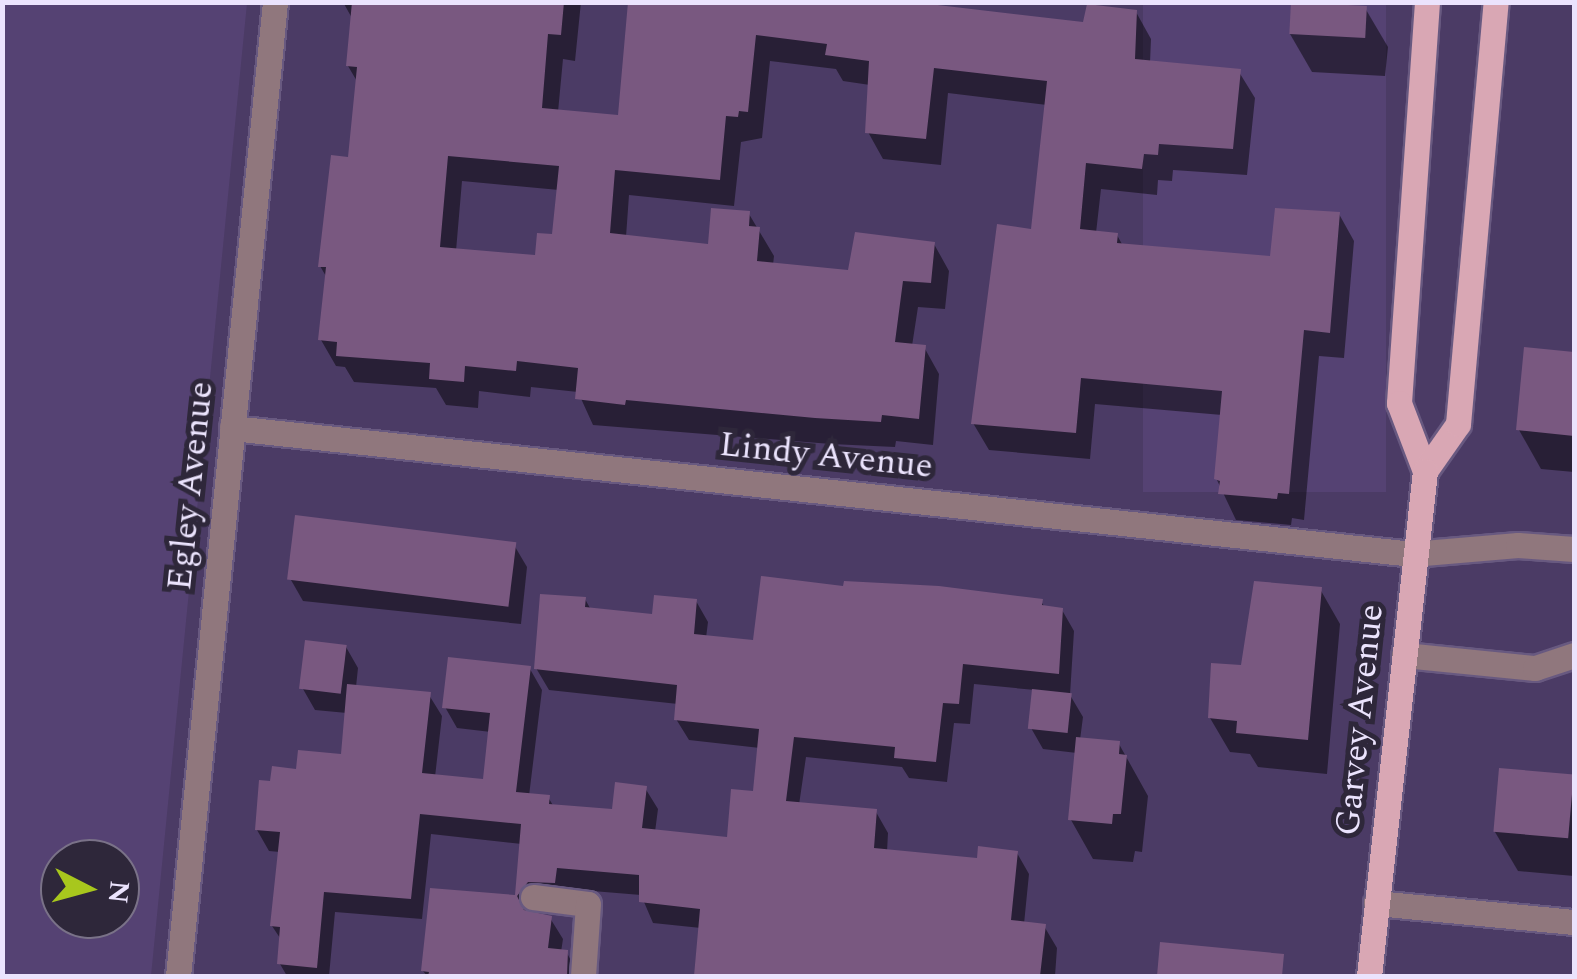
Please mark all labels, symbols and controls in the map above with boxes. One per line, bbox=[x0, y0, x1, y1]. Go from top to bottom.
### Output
street label: Egley Avenue bbox=[159, 379, 223, 593]
street label: Lindy Avenue bbox=[717, 424, 935, 488]
street label: Garvey Avenue bbox=[1327, 602, 1393, 838]
north arrow bbox=[40, 839, 140, 939]
text: N bbox=[96, 878, 141, 906]

